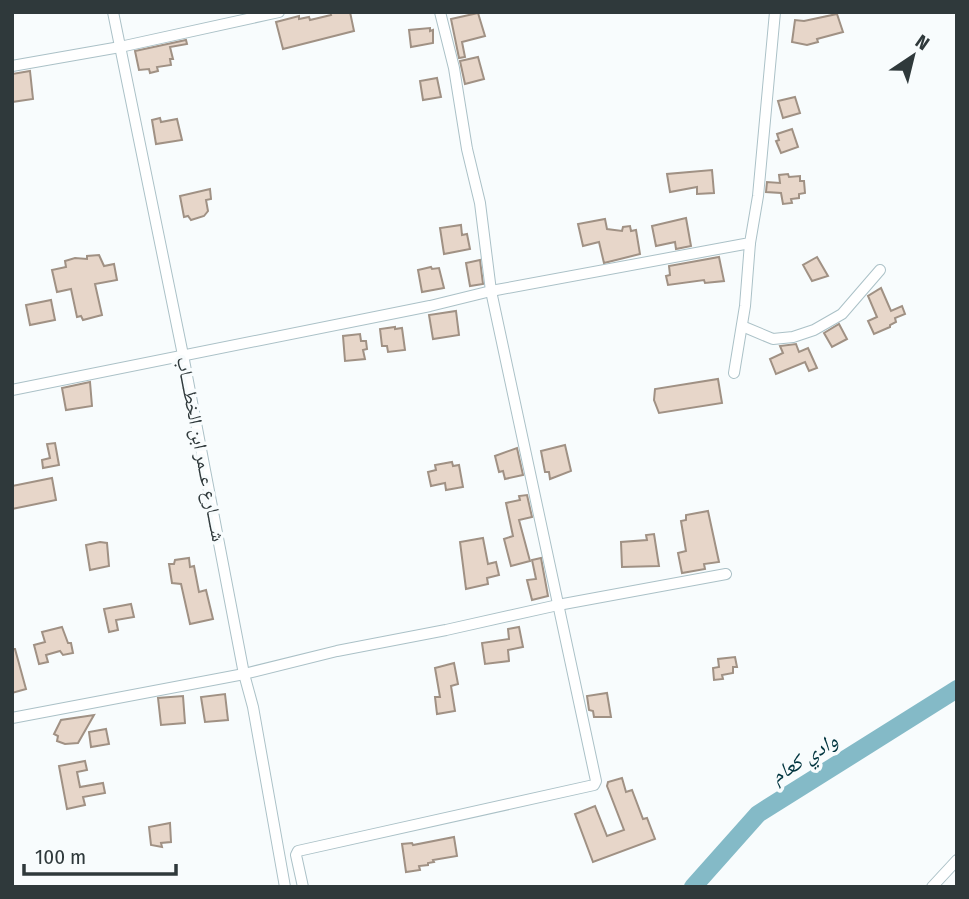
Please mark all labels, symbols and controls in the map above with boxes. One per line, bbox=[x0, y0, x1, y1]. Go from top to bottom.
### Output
north arrow bbox=[878, 21, 948, 91]
text: N bbox=[911, 30, 934, 55]
street label: شــــارع عــمر ابن الخطــــاب bbox=[172, 355, 230, 543]
water label: وادي كعام bbox=[766, 727, 844, 792]
scale bar bbox=[24, 832, 177, 876]
text: 100 m bbox=[35, 844, 86, 870]

